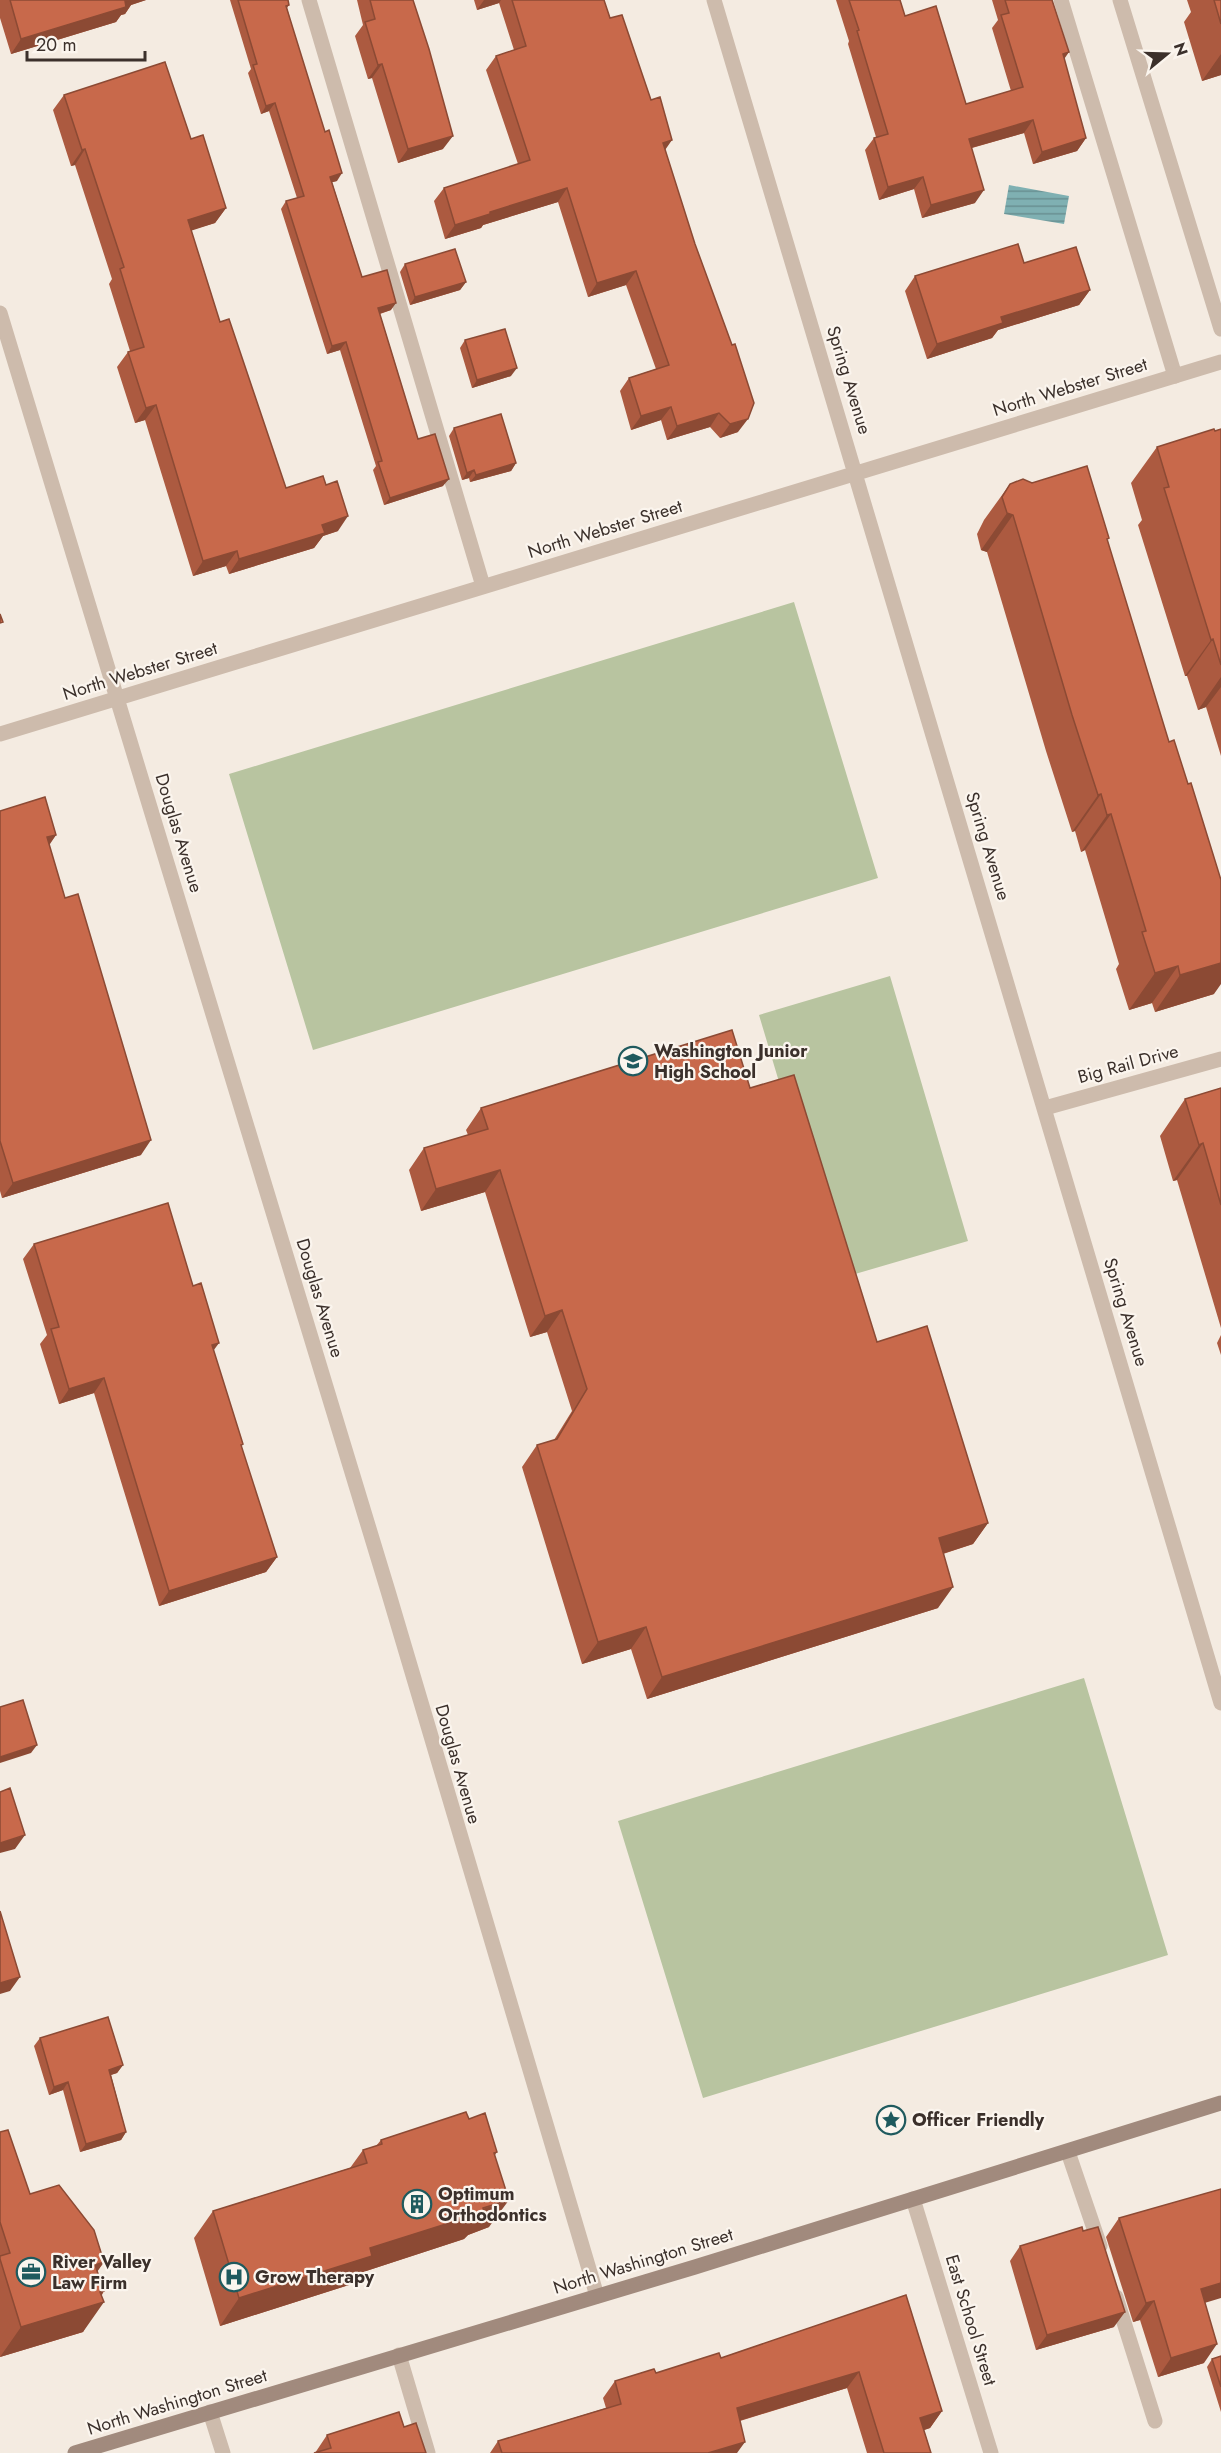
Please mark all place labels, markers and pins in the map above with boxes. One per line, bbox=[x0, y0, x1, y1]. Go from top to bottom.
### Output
place label: Washington Junior High School bbox=[654, 1038, 808, 1085]
school or university icon: Washington Junior High School bbox=[617, 1045, 649, 1077]
place icon: Officer Friendly bbox=[875, 2104, 907, 2136]
place label: Officer Friendly bbox=[912, 2107, 1045, 2133]
place label: Optimum Orthodontics bbox=[438, 2181, 547, 2228]
building icon: Optimum Orthodontics bbox=[401, 2188, 433, 2220]
place label: River Valley Law Firm bbox=[52, 2249, 152, 2296]
office icon: River Valley Law Firm bbox=[15, 2256, 47, 2288]
hospital icon: Grow Therapy bbox=[218, 2261, 250, 2293]
place label: Grow Therapy bbox=[255, 2264, 375, 2290]

